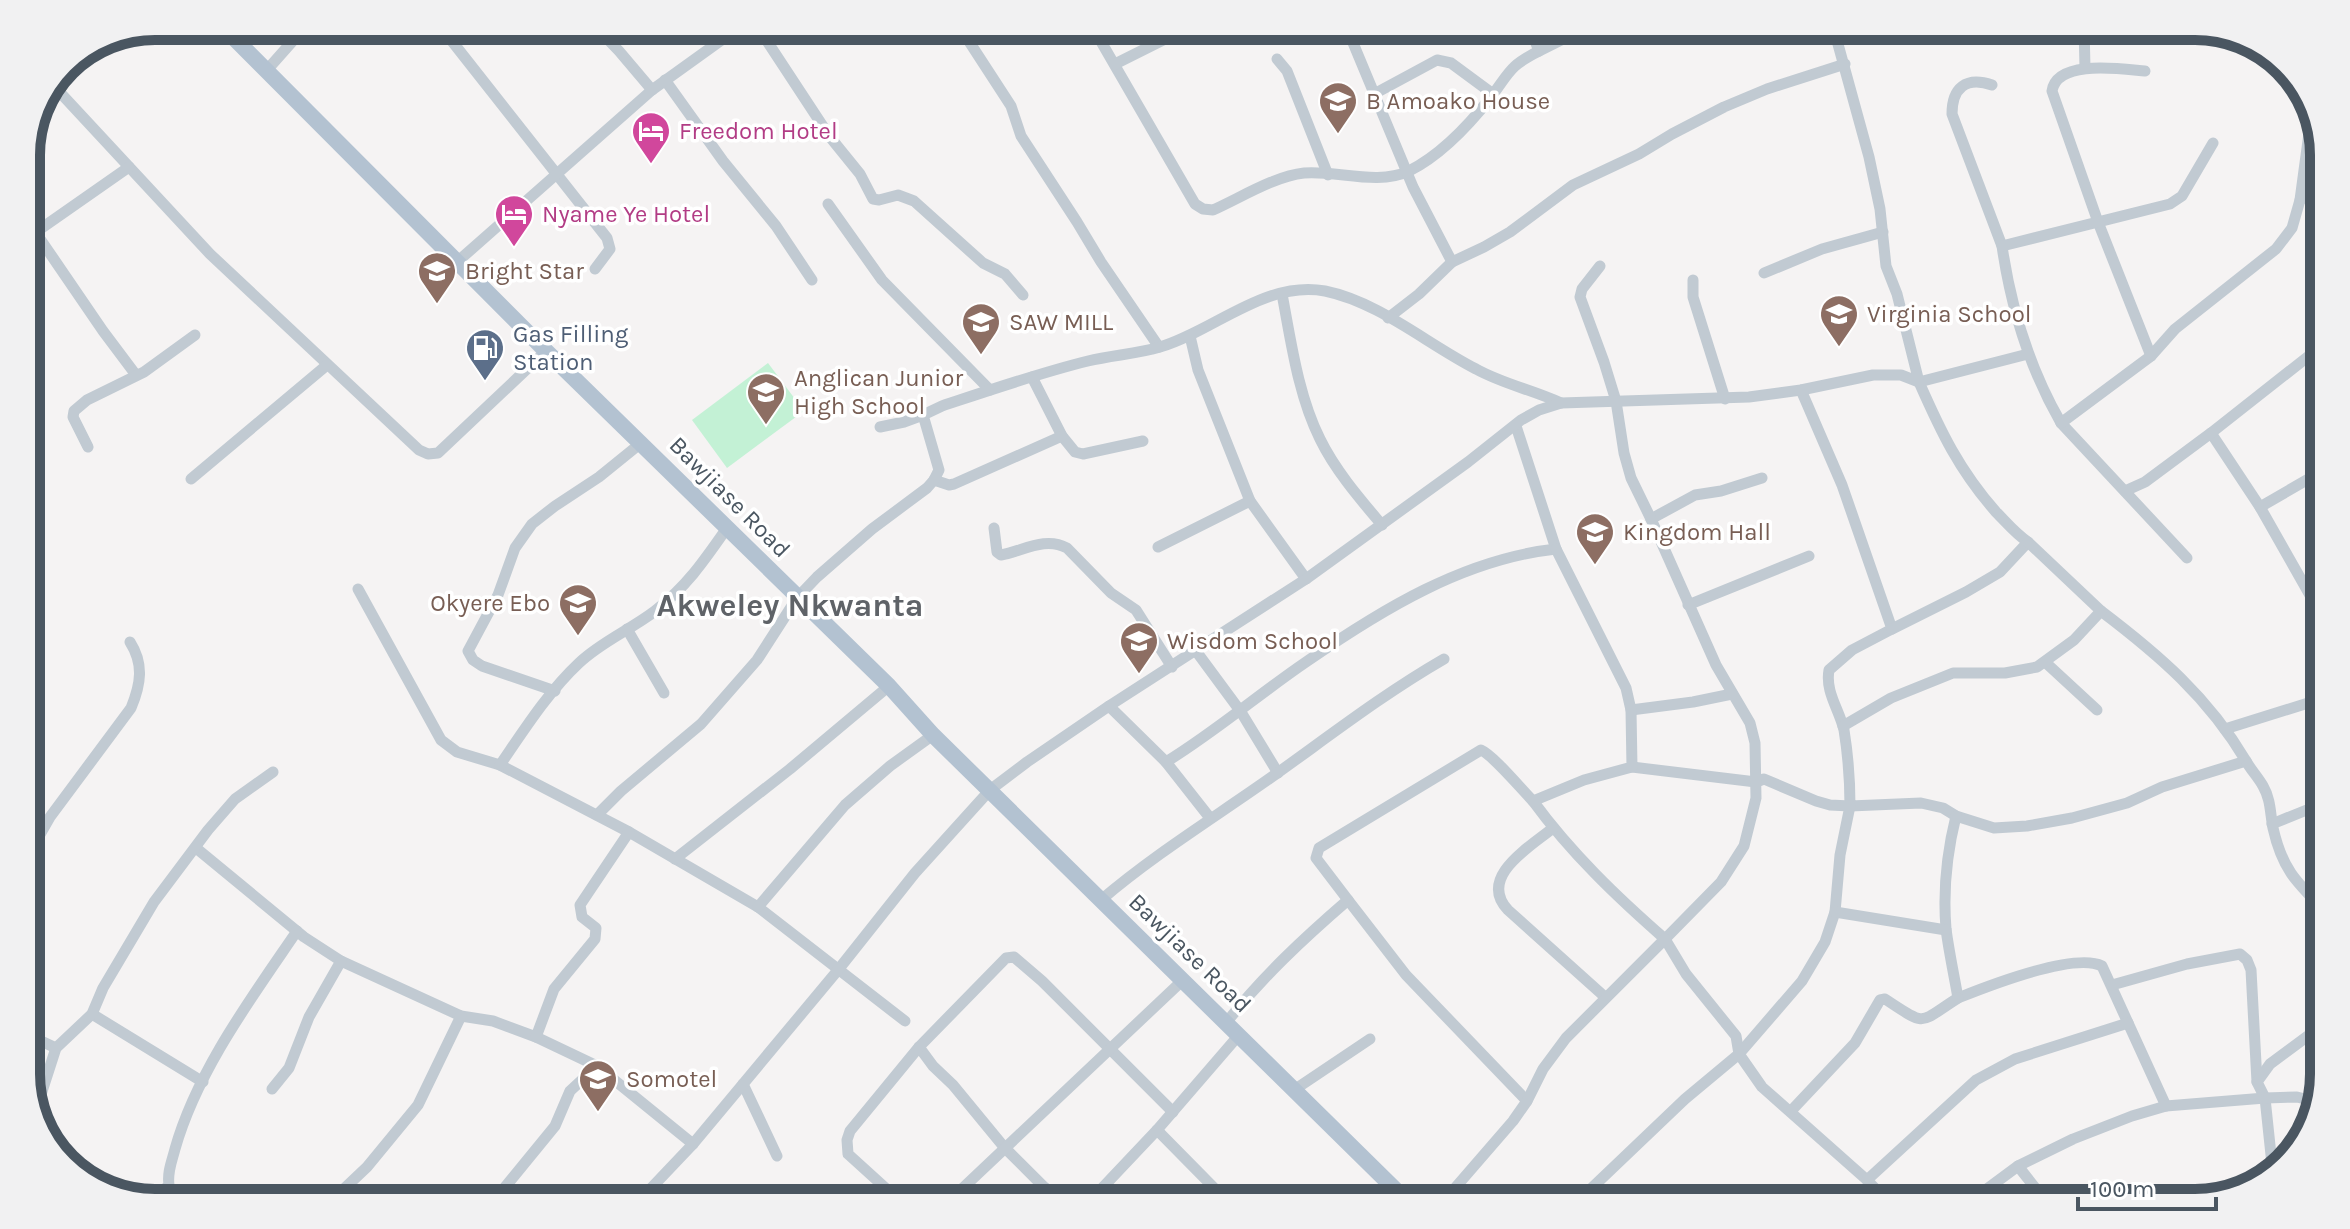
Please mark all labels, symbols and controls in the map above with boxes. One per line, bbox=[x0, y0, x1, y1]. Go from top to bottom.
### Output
school or university icon: B Amoako House bbox=[1317, 80, 1359, 135]
place label: B Amoako House bbox=[1366, 87, 1550, 115]
hotel icon: Freedom Hotel bbox=[630, 110, 672, 165]
place label: Freedom Hotel bbox=[679, 117, 838, 145]
hotel icon: Nyame Ye Hotel bbox=[493, 193, 535, 248]
place label: Nyame Ye Hotel bbox=[542, 200, 710, 228]
school or university icon: Bright Star bbox=[416, 250, 458, 305]
place label: Bright Star bbox=[465, 257, 584, 285]
school or university icon: Virginia School bbox=[1818, 293, 1860, 348]
place label: Virginia School bbox=[1867, 300, 2032, 328]
school or university icon: SAW MILL bbox=[960, 301, 1002, 356]
place label: SAW MILL bbox=[1009, 308, 1114, 336]
place label: Gas Filling Station bbox=[513, 320, 629, 376]
fuel station icon: Gas Filling Station bbox=[464, 327, 506, 382]
place label: Anglican Junior High School bbox=[794, 364, 963, 420]
school or university icon: Anglican Junior High School bbox=[745, 371, 787, 426]
street label: Bawjiase Road bbox=[664, 431, 796, 563]
school or university icon: Kingdom Hall bbox=[1574, 511, 1616, 566]
place label: Kingdom Hall bbox=[1623, 518, 1771, 546]
school or university icon: Okyere Ebo bbox=[557, 582, 599, 637]
district label: Akweley Nkwanta bbox=[656, 587, 924, 624]
place label: Okyere Ebo bbox=[430, 589, 550, 617]
school or university icon: Wisdom School bbox=[1118, 620, 1160, 675]
place label: Wisdom School bbox=[1167, 627, 1338, 655]
street label: Bawjiase Road bbox=[1123, 888, 1257, 1018]
school or university icon: Somotel bbox=[577, 1058, 619, 1113]
place label: Somotel bbox=[626, 1065, 717, 1093]
scale bar bbox=[2078, 1161, 2216, 1211]
text: 100 m bbox=[2090, 1175, 2155, 1203]

